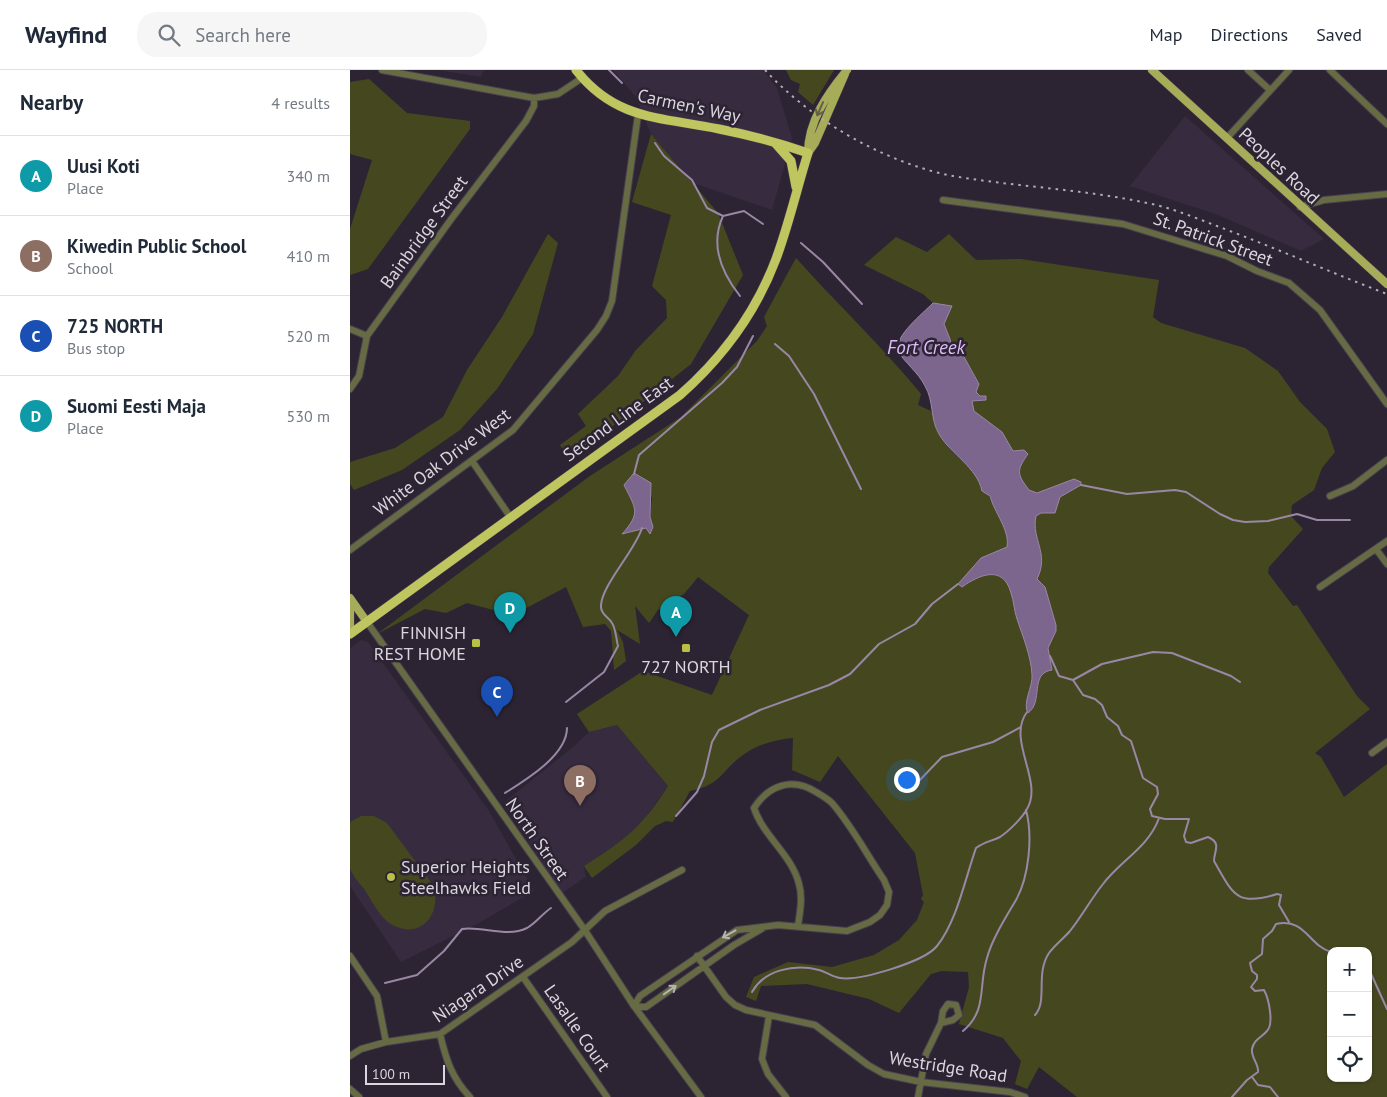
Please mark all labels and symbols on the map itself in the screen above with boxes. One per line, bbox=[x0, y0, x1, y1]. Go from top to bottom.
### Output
street label: Carmen's Way bbox=[635, 83, 743, 128]
one-way arrow bbox=[815, 101, 825, 116]
street label: Peoples Road bbox=[1234, 122, 1325, 209]
street label: Bainbridge Street bbox=[375, 171, 472, 293]
street label: St. Patrick Street bbox=[1150, 206, 1276, 271]
water label: Fort Creek bbox=[887, 335, 967, 359]
street label: Second Line East bbox=[558, 371, 677, 466]
street label: White Oak Drive West bbox=[369, 403, 515, 521]
pin: D bbox=[494, 592, 526, 633]
pin: A bbox=[660, 596, 692, 637]
place label: FINNISH REST HOME bbox=[374, 621, 466, 665]
marker: FINNISH REST HOME bbox=[470, 637, 482, 649]
marker: 727 NORTH bbox=[680, 642, 692, 654]
place label: 727 NORTH bbox=[641, 655, 731, 678]
pin: C bbox=[481, 676, 513, 717]
pin: B bbox=[564, 765, 596, 806]
your location bbox=[894, 767, 920, 793]
street label: North Street bbox=[501, 793, 574, 884]
place label: Superior Heights Steelhawks Field bbox=[401, 855, 531, 899]
marker: Superior Heights Steelhawks Field bbox=[385, 871, 397, 883]
one-way arrow bbox=[722, 930, 737, 940]
street label: Niagara Drive bbox=[428, 950, 528, 1027]
street label: Lasalle Court bbox=[539, 980, 616, 1076]
one-way arrow bbox=[663, 985, 677, 995]
street label: Westridge Road bbox=[887, 1046, 1009, 1087]
scale bar bbox=[365, 1062, 445, 1085]

